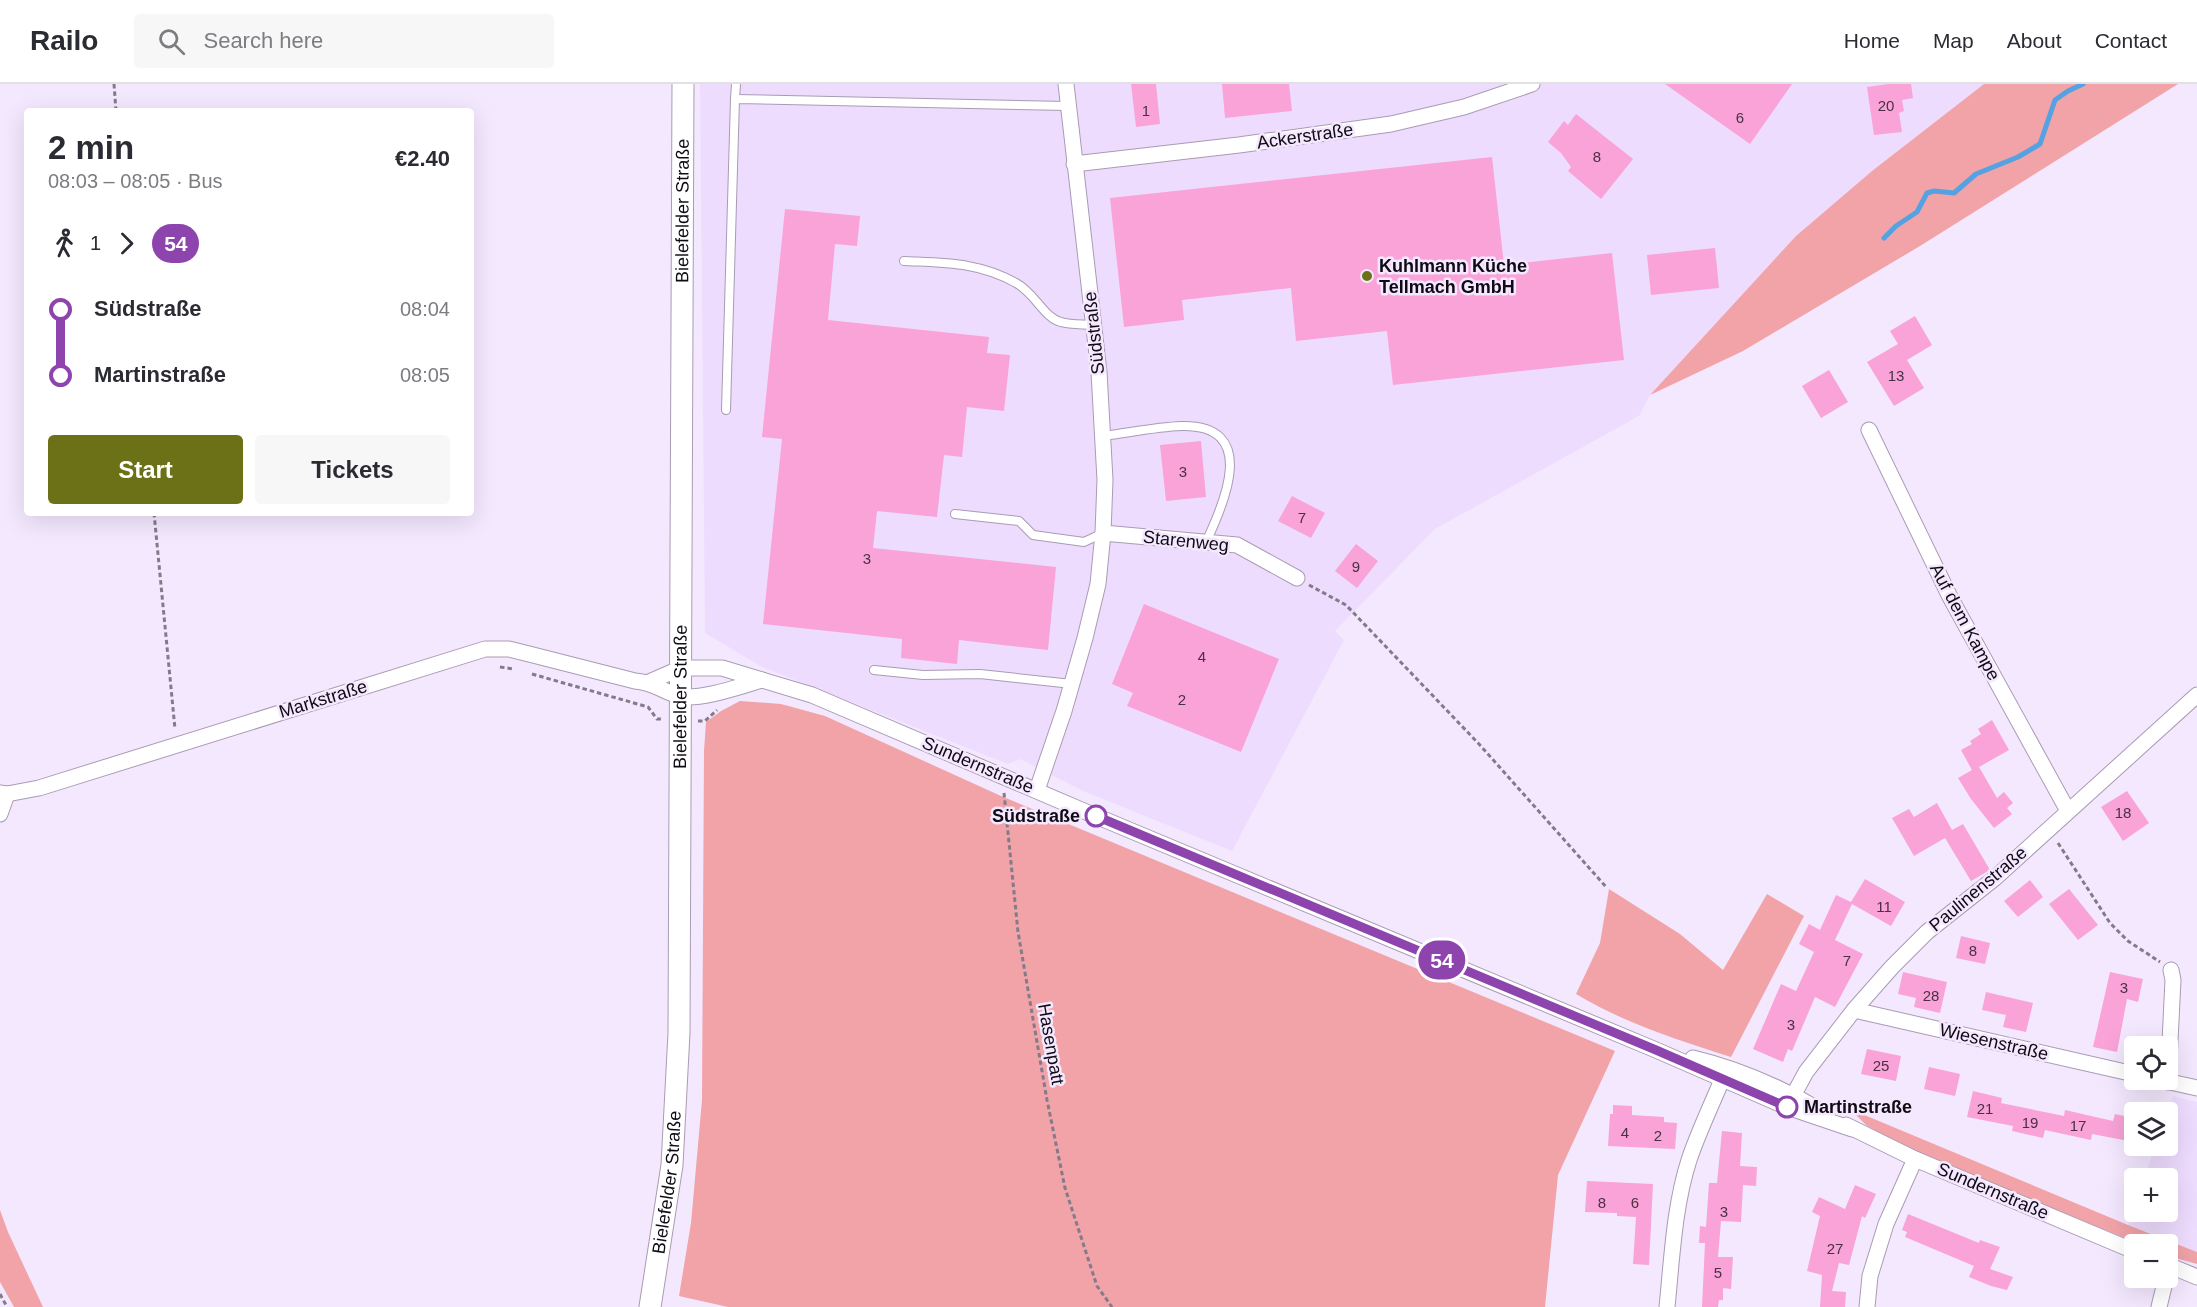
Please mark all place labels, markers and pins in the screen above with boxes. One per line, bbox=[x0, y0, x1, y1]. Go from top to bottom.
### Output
place label: Kuhlmann Küche Tellmach GmbH bbox=[1379, 256, 1527, 297]
marker: Kuhlmann Küche Tellmach GmbH bbox=[1360, 269, 1374, 283]
marker: Südstraße bbox=[1085, 805, 1107, 827]
place label: Südstraße bbox=[992, 806, 1080, 826]
marker: Martinstraße bbox=[1776, 1096, 1798, 1118]
place label: Martinstraße bbox=[1804, 1097, 1912, 1117]

